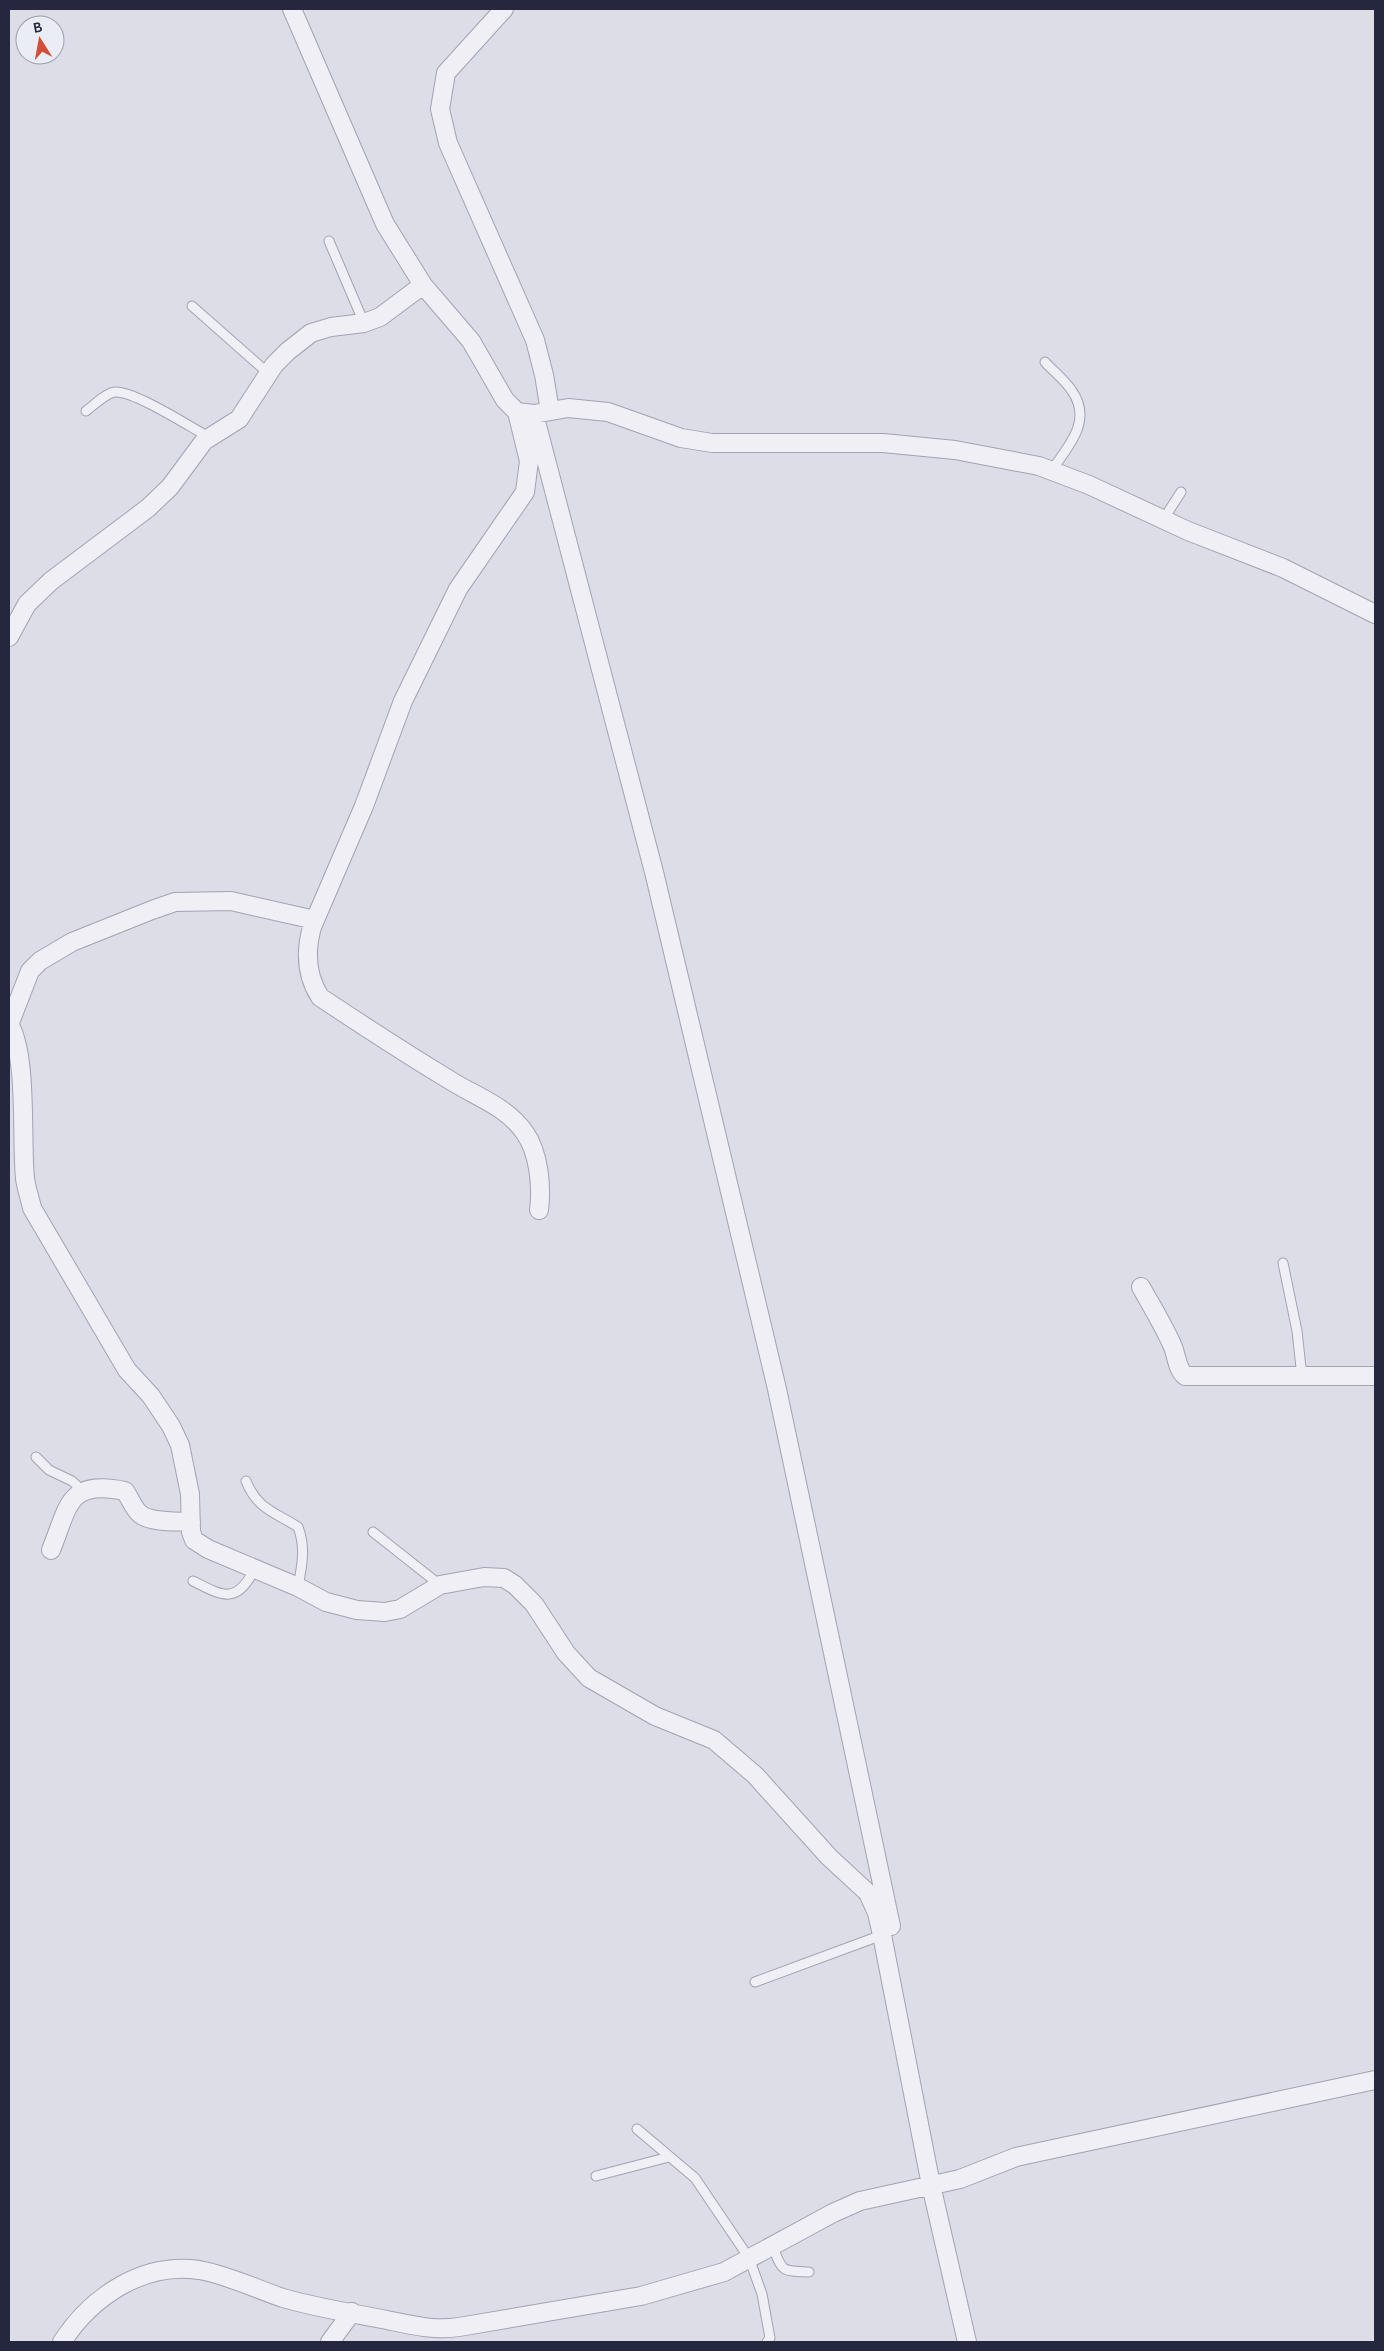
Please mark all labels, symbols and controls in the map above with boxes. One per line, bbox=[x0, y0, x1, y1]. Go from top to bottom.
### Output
north arrow bbox=[15, 15, 65, 65]
text: B bbox=[31, 18, 44, 37]

